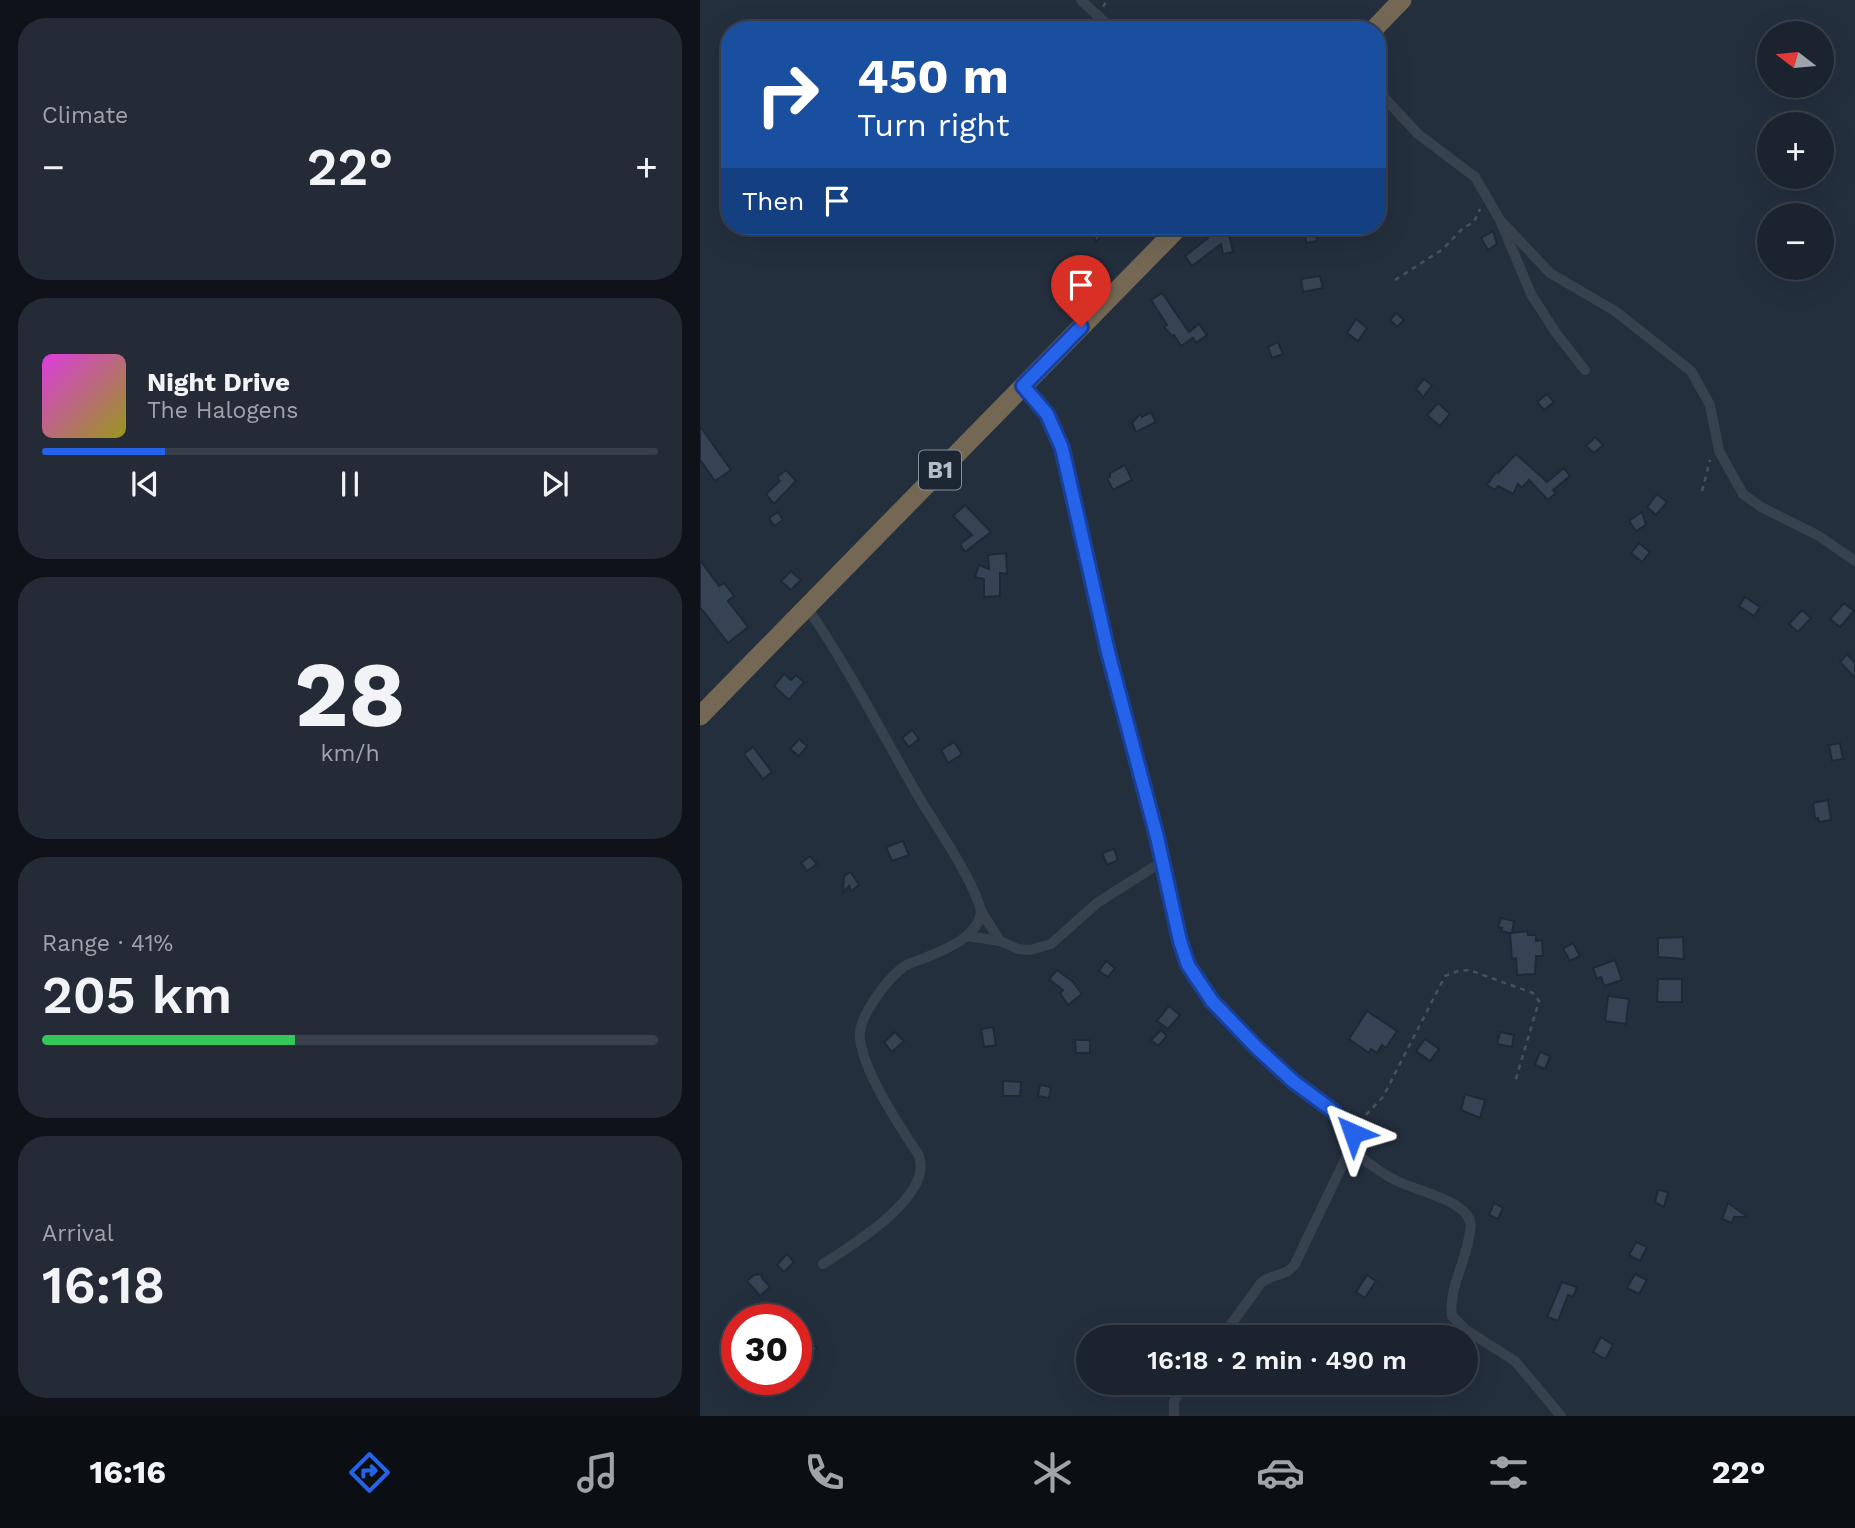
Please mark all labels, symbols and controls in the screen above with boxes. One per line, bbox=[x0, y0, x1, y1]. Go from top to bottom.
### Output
north arrow bbox=[1757, 21, 1834, 98]
map controls bbox=[1757, 21, 1834, 280]
text: 450 m bbox=[857, 47, 1009, 105]
icon: right bbox=[742, 49, 833, 140]
text: Climate bbox=[42, 102, 128, 129]
text: Turn right bbox=[857, 106, 1009, 144]
button: + bbox=[1757, 112, 1834, 189]
text: 22° bbox=[307, 137, 393, 198]
text: − bbox=[42, 145, 65, 189]
text: + bbox=[635, 145, 658, 189]
icon: arrive bbox=[818, 182, 856, 220]
text: Then bbox=[742, 186, 804, 216]
button: − bbox=[1757, 203, 1834, 280]
pin bbox=[1051, 255, 1111, 327]
icon: arrive bbox=[1062, 266, 1100, 304]
text: Night Drive bbox=[147, 367, 290, 397]
text: The Halogens bbox=[147, 397, 298, 424]
road number: B1 bbox=[919, 450, 961, 490]
icon: previous bbox=[126, 465, 164, 503]
icon: pause bbox=[331, 465, 369, 503]
icon: next bbox=[536, 465, 574, 503]
text: 28 bbox=[294, 641, 406, 748]
text: km/h bbox=[320, 740, 380, 767]
text: Range · 41% bbox=[42, 930, 173, 957]
text: 205 km bbox=[42, 965, 232, 1026]
position arrow bbox=[1316, 1096, 1390, 1170]
text: Arrival bbox=[42, 1220, 114, 1247]
text: 16:18 bbox=[42, 1255, 165, 1316]
speed limit sign: 30 bbox=[721, 1304, 812, 1395]
text: 16:18 · 2 min · 490 m bbox=[1147, 1345, 1407, 1375]
icon: directions bbox=[345, 1448, 394, 1497]
icon: music bbox=[573, 1448, 622, 1497]
icon: phone bbox=[800, 1448, 849, 1497]
icon: climate bbox=[1028, 1448, 1077, 1497]
icon: car bbox=[1256, 1448, 1305, 1497]
icon: filters bbox=[1484, 1448, 1533, 1497]
text: 16:16 bbox=[89, 1453, 166, 1491]
text: 22° bbox=[1712, 1453, 1766, 1491]

